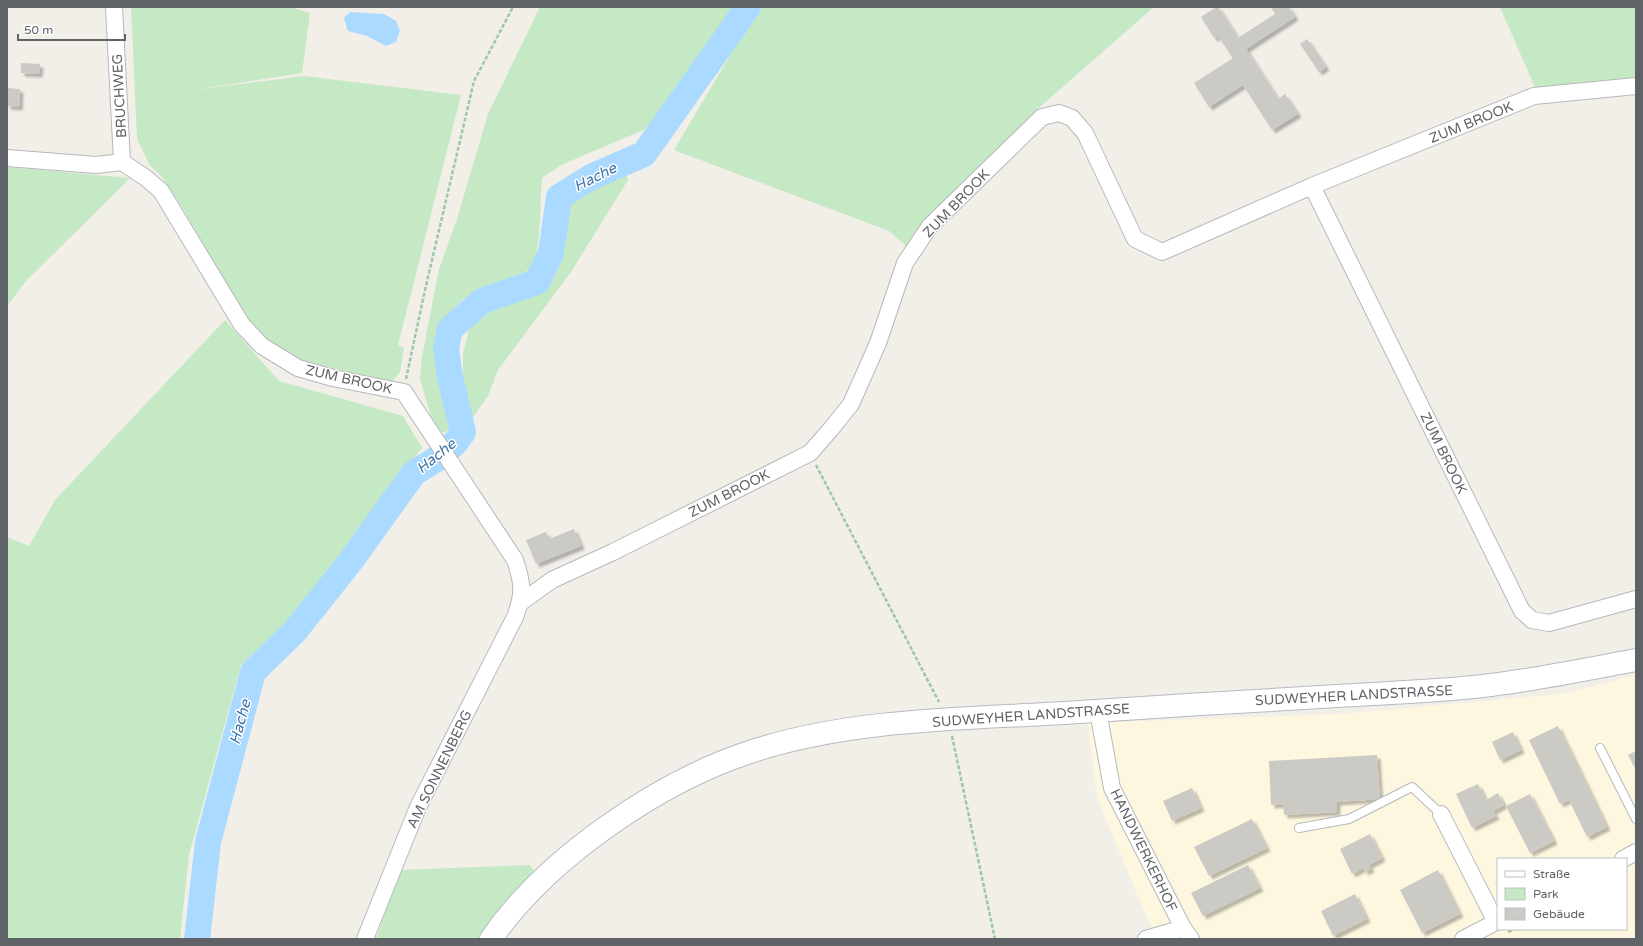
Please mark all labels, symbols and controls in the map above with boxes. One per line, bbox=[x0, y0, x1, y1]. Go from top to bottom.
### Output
scale bar bbox=[18, 16, 125, 42]
text: 50 m bbox=[24, 23, 53, 37]
street label: BRUCHWEG bbox=[109, 54, 130, 138]
street label: ZUM BROOK bbox=[1427, 98, 1515, 147]
water label: Hache bbox=[571, 158, 621, 195]
street label: ZUM BROOK bbox=[920, 166, 993, 241]
street label: ZUM BROOK bbox=[304, 361, 394, 398]
street label: ZUM BROOK bbox=[1417, 410, 1471, 497]
water label: Hache bbox=[413, 434, 460, 477]
street label: ZUM BROOK bbox=[686, 466, 773, 521]
street label: SUDWEYHER LANDSTRASSE bbox=[1255, 682, 1453, 709]
water label: Hache bbox=[225, 696, 255, 746]
street label: SUDWEYHER LANDSTRASSE bbox=[932, 700, 1130, 731]
street label: AM SONNENBERG bbox=[403, 707, 475, 831]
street label: HANDWERKERHOF bbox=[1106, 786, 1181, 915]
legend bbox=[1497, 858, 1627, 930]
text: Straße bbox=[1533, 867, 1570, 881]
text: Park bbox=[1533, 887, 1559, 901]
text: Gebäude bbox=[1533, 907, 1585, 921]

